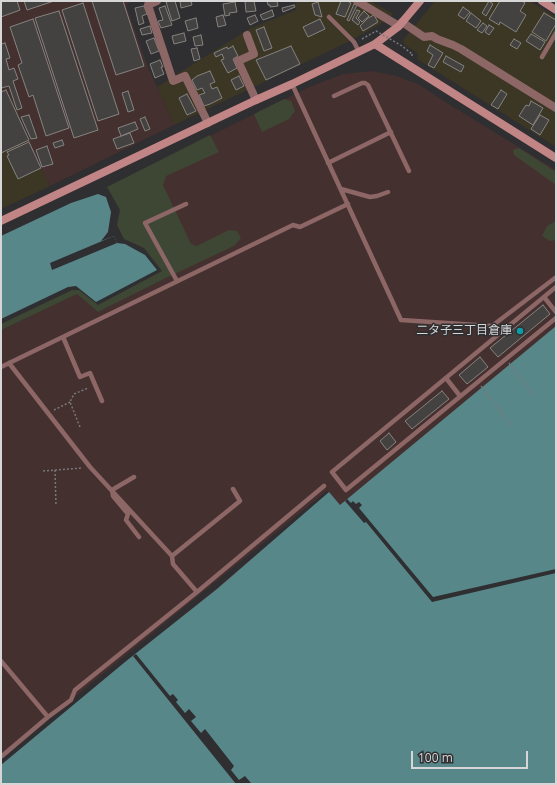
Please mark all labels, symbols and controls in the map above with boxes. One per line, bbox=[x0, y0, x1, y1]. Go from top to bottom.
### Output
place label: 二タ子三丁目倉庫 bbox=[416, 324, 512, 338]
marker: 二タ子三丁目倉庫 bbox=[515, 326, 525, 336]
scale bar bbox=[413, 743, 530, 769]
text: 100 m bbox=[418, 749, 453, 766]

